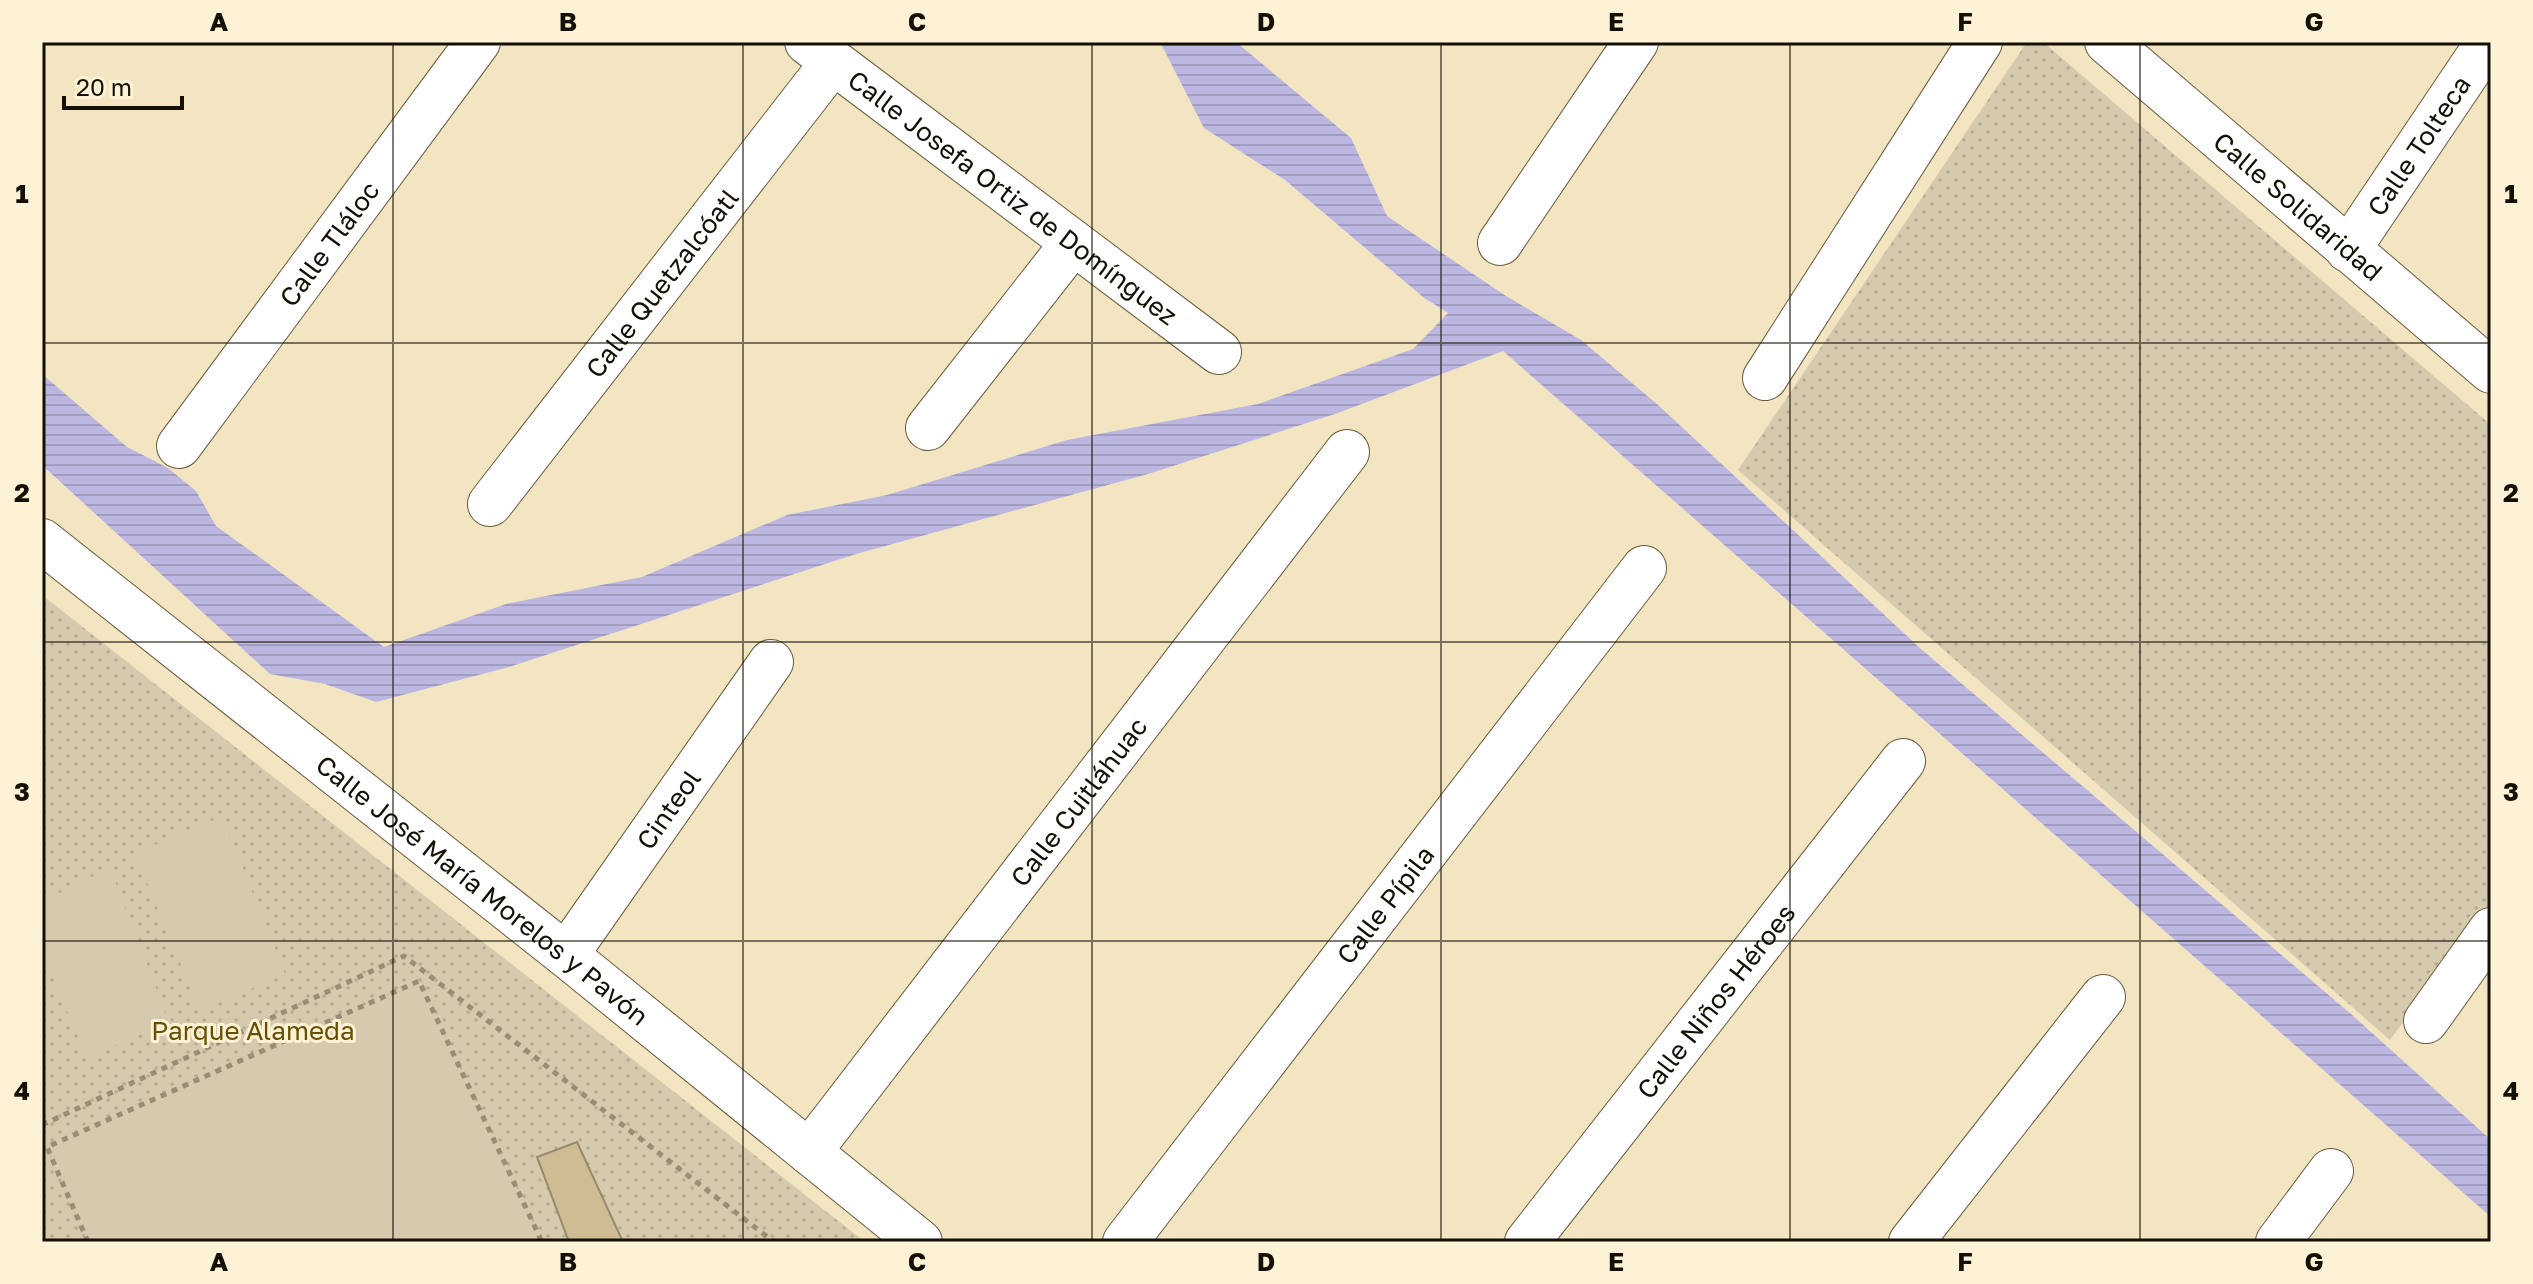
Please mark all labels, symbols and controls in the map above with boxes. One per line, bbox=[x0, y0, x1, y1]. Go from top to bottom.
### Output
text: A bbox=[210, 6, 229, 37]
text: B bbox=[559, 6, 577, 37]
text: C bbox=[908, 6, 926, 37]
text: D bbox=[1257, 6, 1275, 37]
text: E bbox=[1608, 6, 1624, 37]
text: F bbox=[1957, 6, 1973, 37]
text: G bbox=[2304, 6, 2324, 37]
scale bar bbox=[64, 60, 182, 110]
street label: Calle Josefa Ortiz de Domínguez bbox=[843, 63, 1184, 331]
street label: Calle Tolteca bbox=[2360, 70, 2476, 221]
text: 20 m bbox=[76, 72, 132, 101]
street label: Calle Solidaridad bbox=[2208, 125, 2389, 287]
street label: Calle Tláloc bbox=[273, 175, 385, 312]
text: 1 bbox=[15, 178, 29, 209]
text: 1 bbox=[2504, 178, 2518, 209]
street label: Calle Quetzalcóatl bbox=[579, 182, 745, 383]
text: 2 bbox=[14, 477, 30, 508]
text: 2 bbox=[2503, 477, 2519, 508]
street label: Calle Cuitláhuac bbox=[1004, 711, 1153, 892]
street label: Calle José María Morelos y Pavón bbox=[310, 748, 655, 1031]
street label: Cinteol bbox=[630, 763, 706, 855]
text: 3 bbox=[14, 776, 30, 807]
text: 3 bbox=[2503, 776, 2519, 807]
street label: Calle Pípila bbox=[1330, 839, 1440, 970]
street label: Calle Niños Héroes bbox=[1630, 898, 1801, 1104]
park label: Parque Alameda bbox=[151, 1015, 355, 1046]
text: 4 bbox=[14, 1075, 30, 1106]
text: 4 bbox=[2503, 1075, 2519, 1106]
text: A bbox=[210, 1246, 229, 1277]
text: B bbox=[559, 1246, 577, 1277]
text: C bbox=[908, 1246, 926, 1277]
text: D bbox=[1257, 1246, 1275, 1277]
text: E bbox=[1608, 1246, 1624, 1277]
text: F bbox=[1957, 1246, 1973, 1277]
text: G bbox=[2304, 1246, 2324, 1277]

